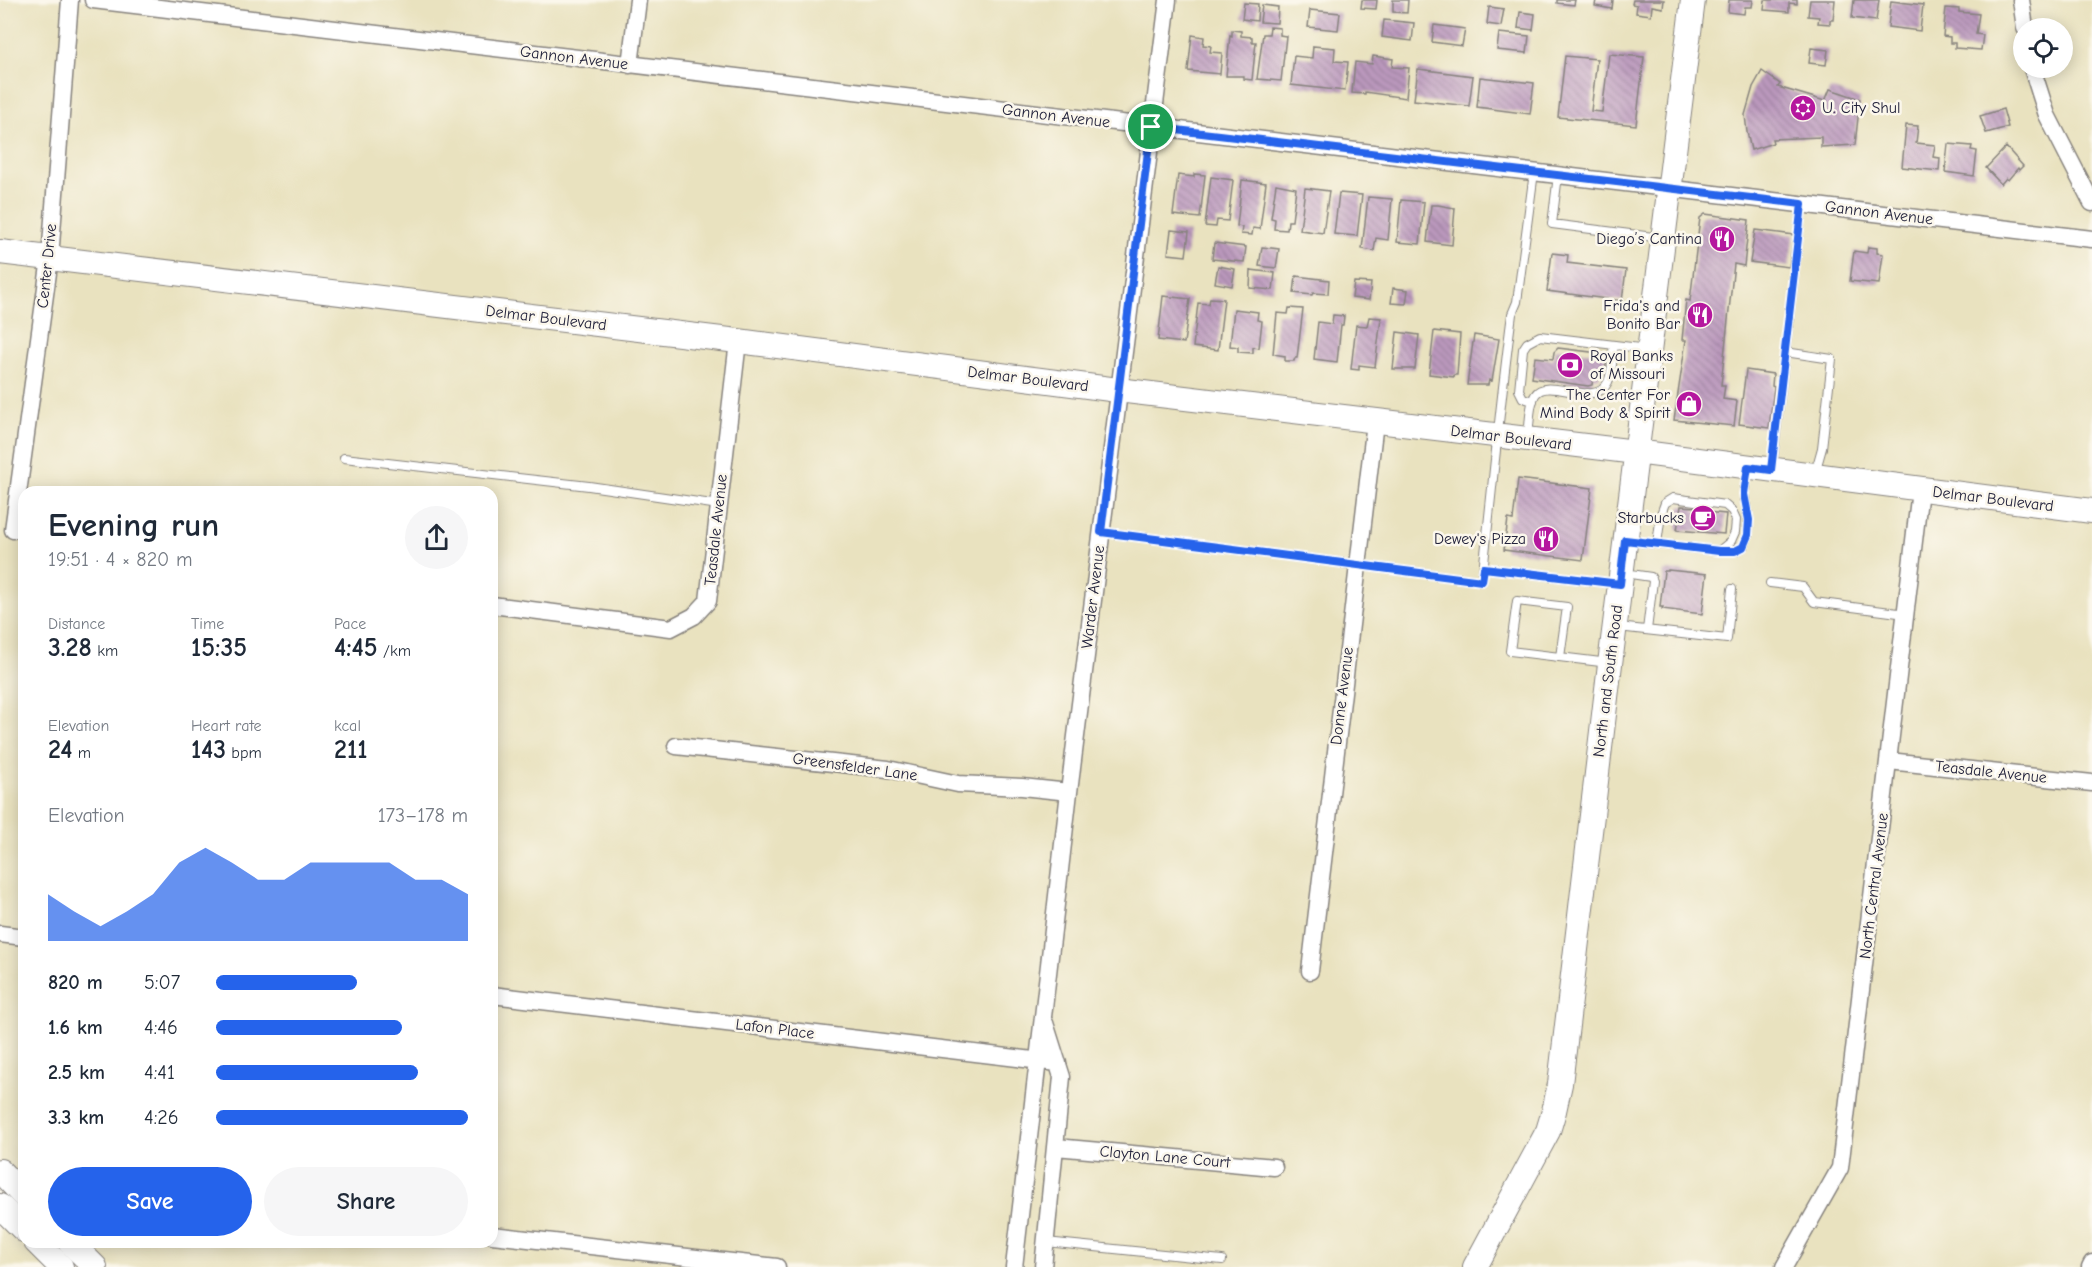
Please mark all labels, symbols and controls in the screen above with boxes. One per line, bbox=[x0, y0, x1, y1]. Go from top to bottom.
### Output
map controls bbox=[2013, 18, 2073, 78]
button: locate bbox=[2013, 18, 2073, 78]
street label: Gannon Avenue bbox=[519, 42, 629, 74]
synagogue icon: U. City Shul bbox=[1788, 93, 1818, 123]
place label: U. City Shul bbox=[1822, 99, 1900, 117]
street label: Gannon Avenue bbox=[1001, 100, 1111, 132]
pin bbox=[1125, 101, 1176, 152]
icon: arrive bbox=[1134, 110, 1167, 143]
street label: Gannon Avenue bbox=[1824, 197, 1934, 229]
street label: Center Drive bbox=[34, 223, 60, 309]
restaurant icon: Diego’s Cantina bbox=[1707, 224, 1737, 254]
place label: Diego’s Cantina bbox=[1596, 230, 1702, 248]
place label: Frida's and Bonito Bar bbox=[1603, 297, 1681, 333]
restaurant icon: Frida's and Bonito Bar bbox=[1685, 300, 1715, 330]
street label: Delmar Boulevard bbox=[484, 302, 608, 334]
place label: Royal Banks of Missouri bbox=[1590, 347, 1674, 383]
bank icon: Royal Banks of Missouri bbox=[1555, 350, 1585, 380]
street label: Delmar Boulevard bbox=[966, 363, 1090, 395]
place label: The Center For Mind Body & Spirit bbox=[1540, 386, 1671, 422]
shop icon: The Center For Mind Body & Spirit bbox=[1674, 389, 1704, 419]
street label: Delmar Boulevard bbox=[1449, 422, 1573, 454]
street label: Teasdale Avenue bbox=[701, 473, 731, 587]
street label: Delmar Boulevard bbox=[1931, 483, 2055, 515]
cafe icon: Starbucks bbox=[1688, 503, 1718, 533]
text: Evening run bbox=[48, 506, 219, 544]
button: share bbox=[405, 506, 468, 569]
place label: Starbucks bbox=[1618, 509, 1684, 527]
restaurant icon: Dewey's Pizza bbox=[1531, 524, 1561, 554]
place label: Dewey's Pizza bbox=[1434, 530, 1526, 548]
street label: Warder Avenue bbox=[1078, 544, 1108, 650]
text: 19:51 · 4 × 820 m bbox=[48, 548, 193, 571]
street label: North and South Road bbox=[1590, 604, 1626, 758]
text: Distance bbox=[48, 615, 105, 633]
text: Time bbox=[191, 615, 224, 633]
text: Pace bbox=[334, 615, 366, 633]
text: 3.28 bbox=[48, 633, 92, 663]
text: 15:35 bbox=[191, 633, 247, 663]
text: 4:45 bbox=[334, 633, 378, 663]
text: km bbox=[92, 642, 118, 660]
text: /km bbox=[378, 642, 411, 660]
street label: Donne Avenue bbox=[1327, 646, 1357, 746]
text: Elevation bbox=[48, 717, 109, 735]
text: Heart rate bbox=[191, 717, 262, 735]
text: kcal bbox=[334, 717, 361, 735]
text: 24 bbox=[48, 735, 72, 765]
text: 143 bbox=[191, 735, 226, 765]
text: 211 bbox=[334, 735, 367, 765]
text: m bbox=[72, 744, 91, 762]
text: bpm bbox=[226, 744, 262, 762]
street label: Greensfelder Lane bbox=[791, 749, 919, 785]
street label: Teasdale Avenue bbox=[1934, 757, 2048, 787]
text: Elevation bbox=[48, 804, 125, 827]
text: 173–178 m bbox=[378, 804, 468, 827]
street label: North Central Avenue bbox=[1856, 812, 1892, 960]
text: 820 m bbox=[48, 971, 103, 994]
text: 5:07 bbox=[144, 971, 180, 994]
street label: Lafon Place bbox=[735, 1015, 815, 1043]
text: 1.6 km bbox=[48, 1016, 103, 1039]
text: 4:46 bbox=[144, 1016, 178, 1039]
text: 2.5 km bbox=[48, 1061, 105, 1084]
text: 4:41 bbox=[144, 1061, 175, 1084]
text: 3.3 km bbox=[48, 1106, 104, 1129]
text: 4:26 bbox=[144, 1106, 179, 1129]
street label: Clayton Lane Court bbox=[1099, 1142, 1231, 1172]
button: Save bbox=[48, 1167, 252, 1236]
button: Share bbox=[264, 1167, 468, 1236]

